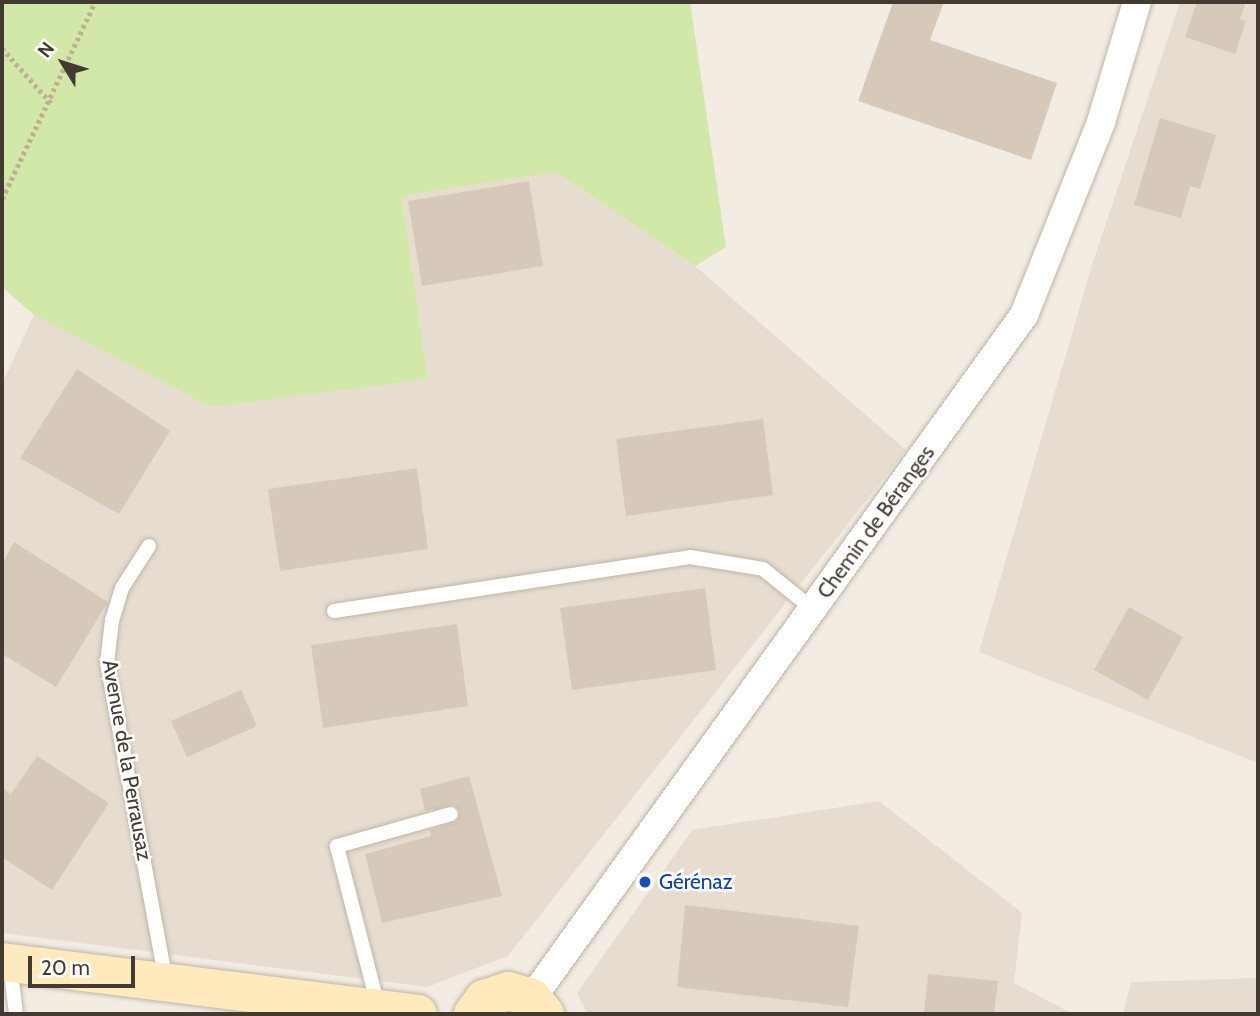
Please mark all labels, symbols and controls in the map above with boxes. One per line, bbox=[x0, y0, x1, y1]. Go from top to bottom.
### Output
north arrow bbox=[28, 28, 98, 98]
text: N bbox=[33, 37, 59, 62]
street label: Chemin de Béranges bbox=[812, 441, 940, 603]
street label: Avenue de la Perrausaz bbox=[97, 658, 157, 862]
place label: Gérénaz bbox=[659, 869, 733, 895]
marker: Gérénaz bbox=[637, 874, 653, 890]
scale bar bbox=[32, 942, 138, 986]
text: 20 m bbox=[41, 955, 90, 980]

